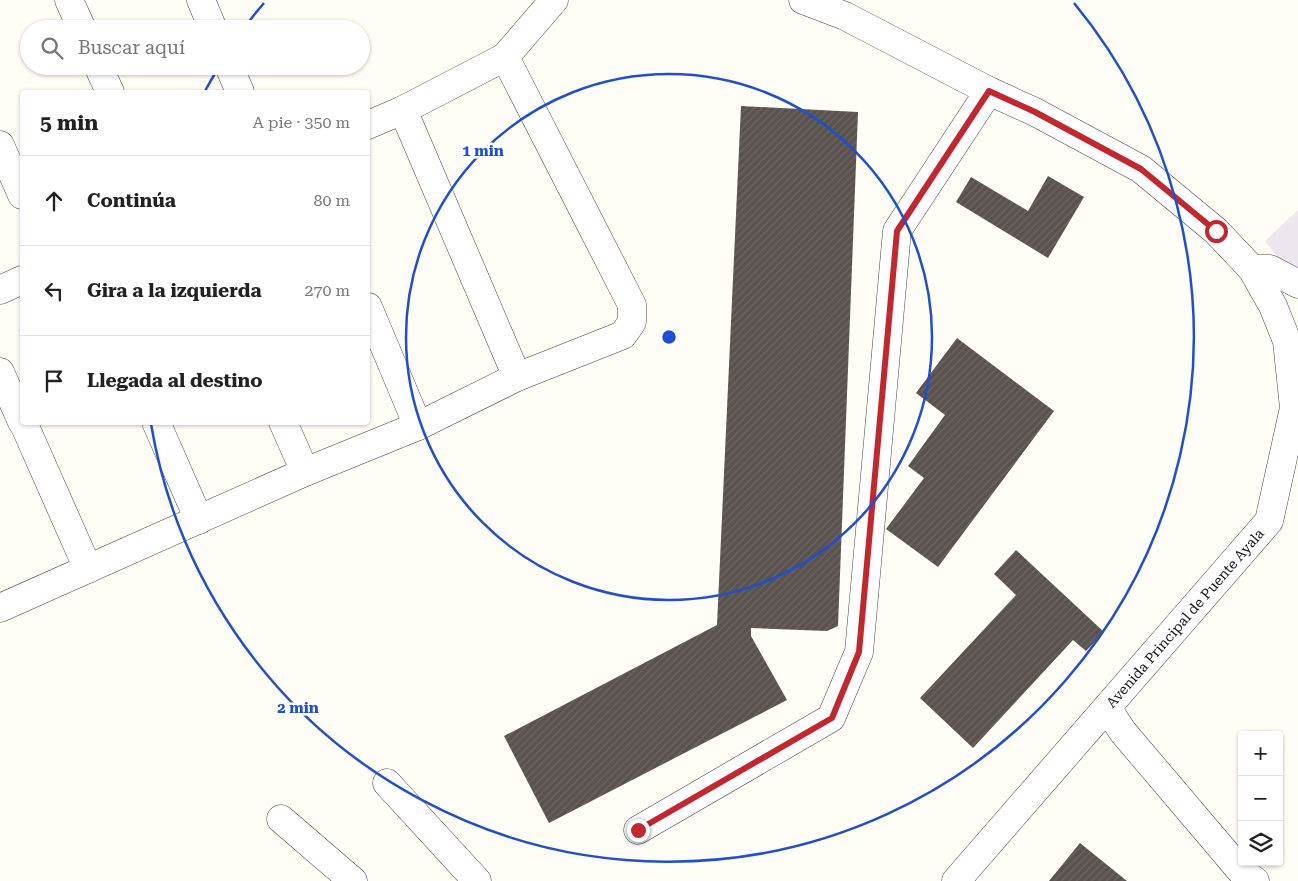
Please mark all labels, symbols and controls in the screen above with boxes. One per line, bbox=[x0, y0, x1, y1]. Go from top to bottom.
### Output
search box bbox=[20, 20, 370, 75]
icon: search bbox=[38, 34, 66, 62]
text: Buscar aquí bbox=[78, 36, 185, 59]
text: 5 min bbox=[40, 111, 98, 135]
text: A pie · 350 m bbox=[253, 113, 350, 132]
text: 1 min bbox=[462, 142, 504, 160]
icon: ahead bbox=[40, 187, 68, 215]
text: Continúa bbox=[87, 189, 176, 212]
text: 80 m bbox=[313, 191, 350, 210]
route start bbox=[1205, 220, 1228, 243]
icon: left bbox=[40, 277, 68, 305]
text: Gira a la izquierda bbox=[87, 279, 262, 302]
text: 270 m bbox=[304, 281, 350, 300]
centre of rings bbox=[660, 328, 678, 346]
icon: arrive bbox=[40, 367, 68, 395]
text: Llegada al destino bbox=[87, 369, 263, 392]
street label: Avenida Principal de Puente Ayala bbox=[1103, 525, 1267, 711]
text: 2 min bbox=[277, 699, 319, 717]
map controls bbox=[1238, 731, 1283, 866]
button: + bbox=[1238, 731, 1283, 776]
button: − bbox=[1238, 776, 1283, 821]
route end bbox=[627, 819, 650, 842]
button: layers bbox=[1238, 821, 1283, 866]

